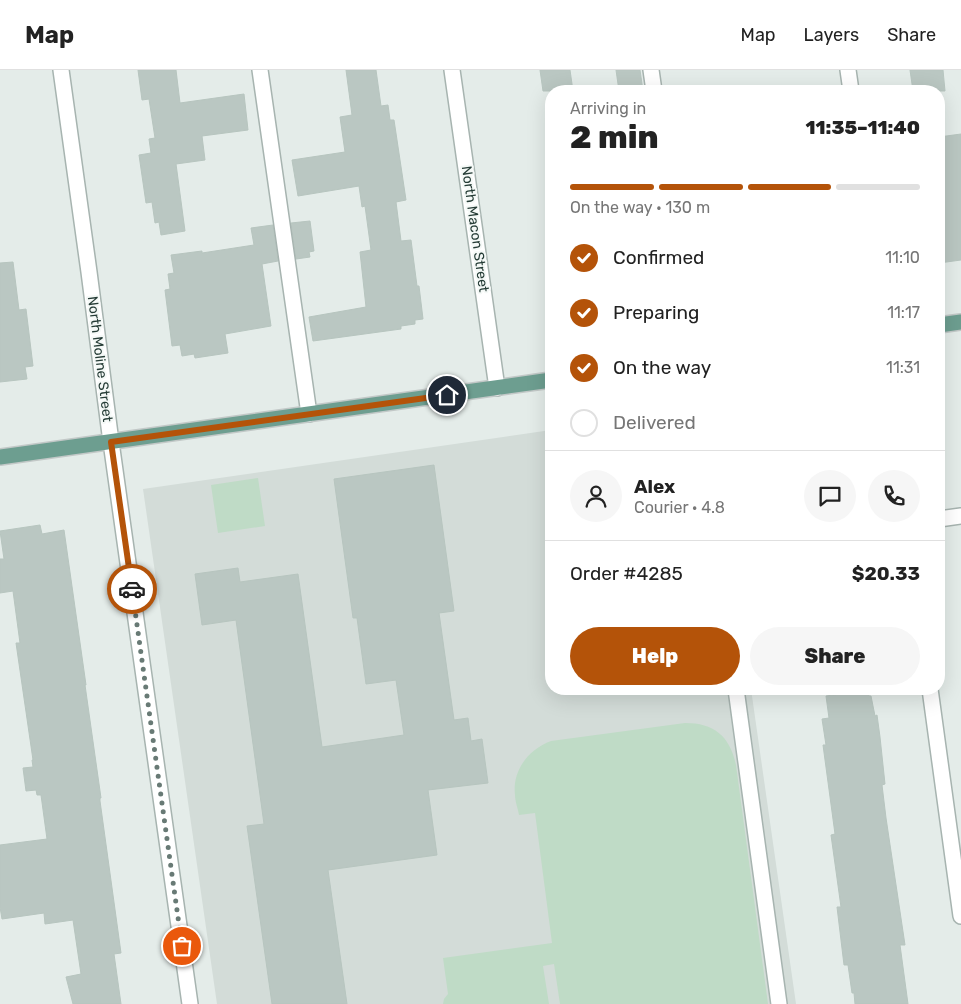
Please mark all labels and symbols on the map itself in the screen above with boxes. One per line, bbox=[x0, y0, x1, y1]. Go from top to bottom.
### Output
street label: North Macon Street bbox=[458, 165, 492, 294]
street label: North Moline Street bbox=[84, 295, 116, 423]
pin bbox=[426, 374, 468, 416]
courier bbox=[107, 564, 157, 614]
pin bbox=[161, 925, 203, 967]

